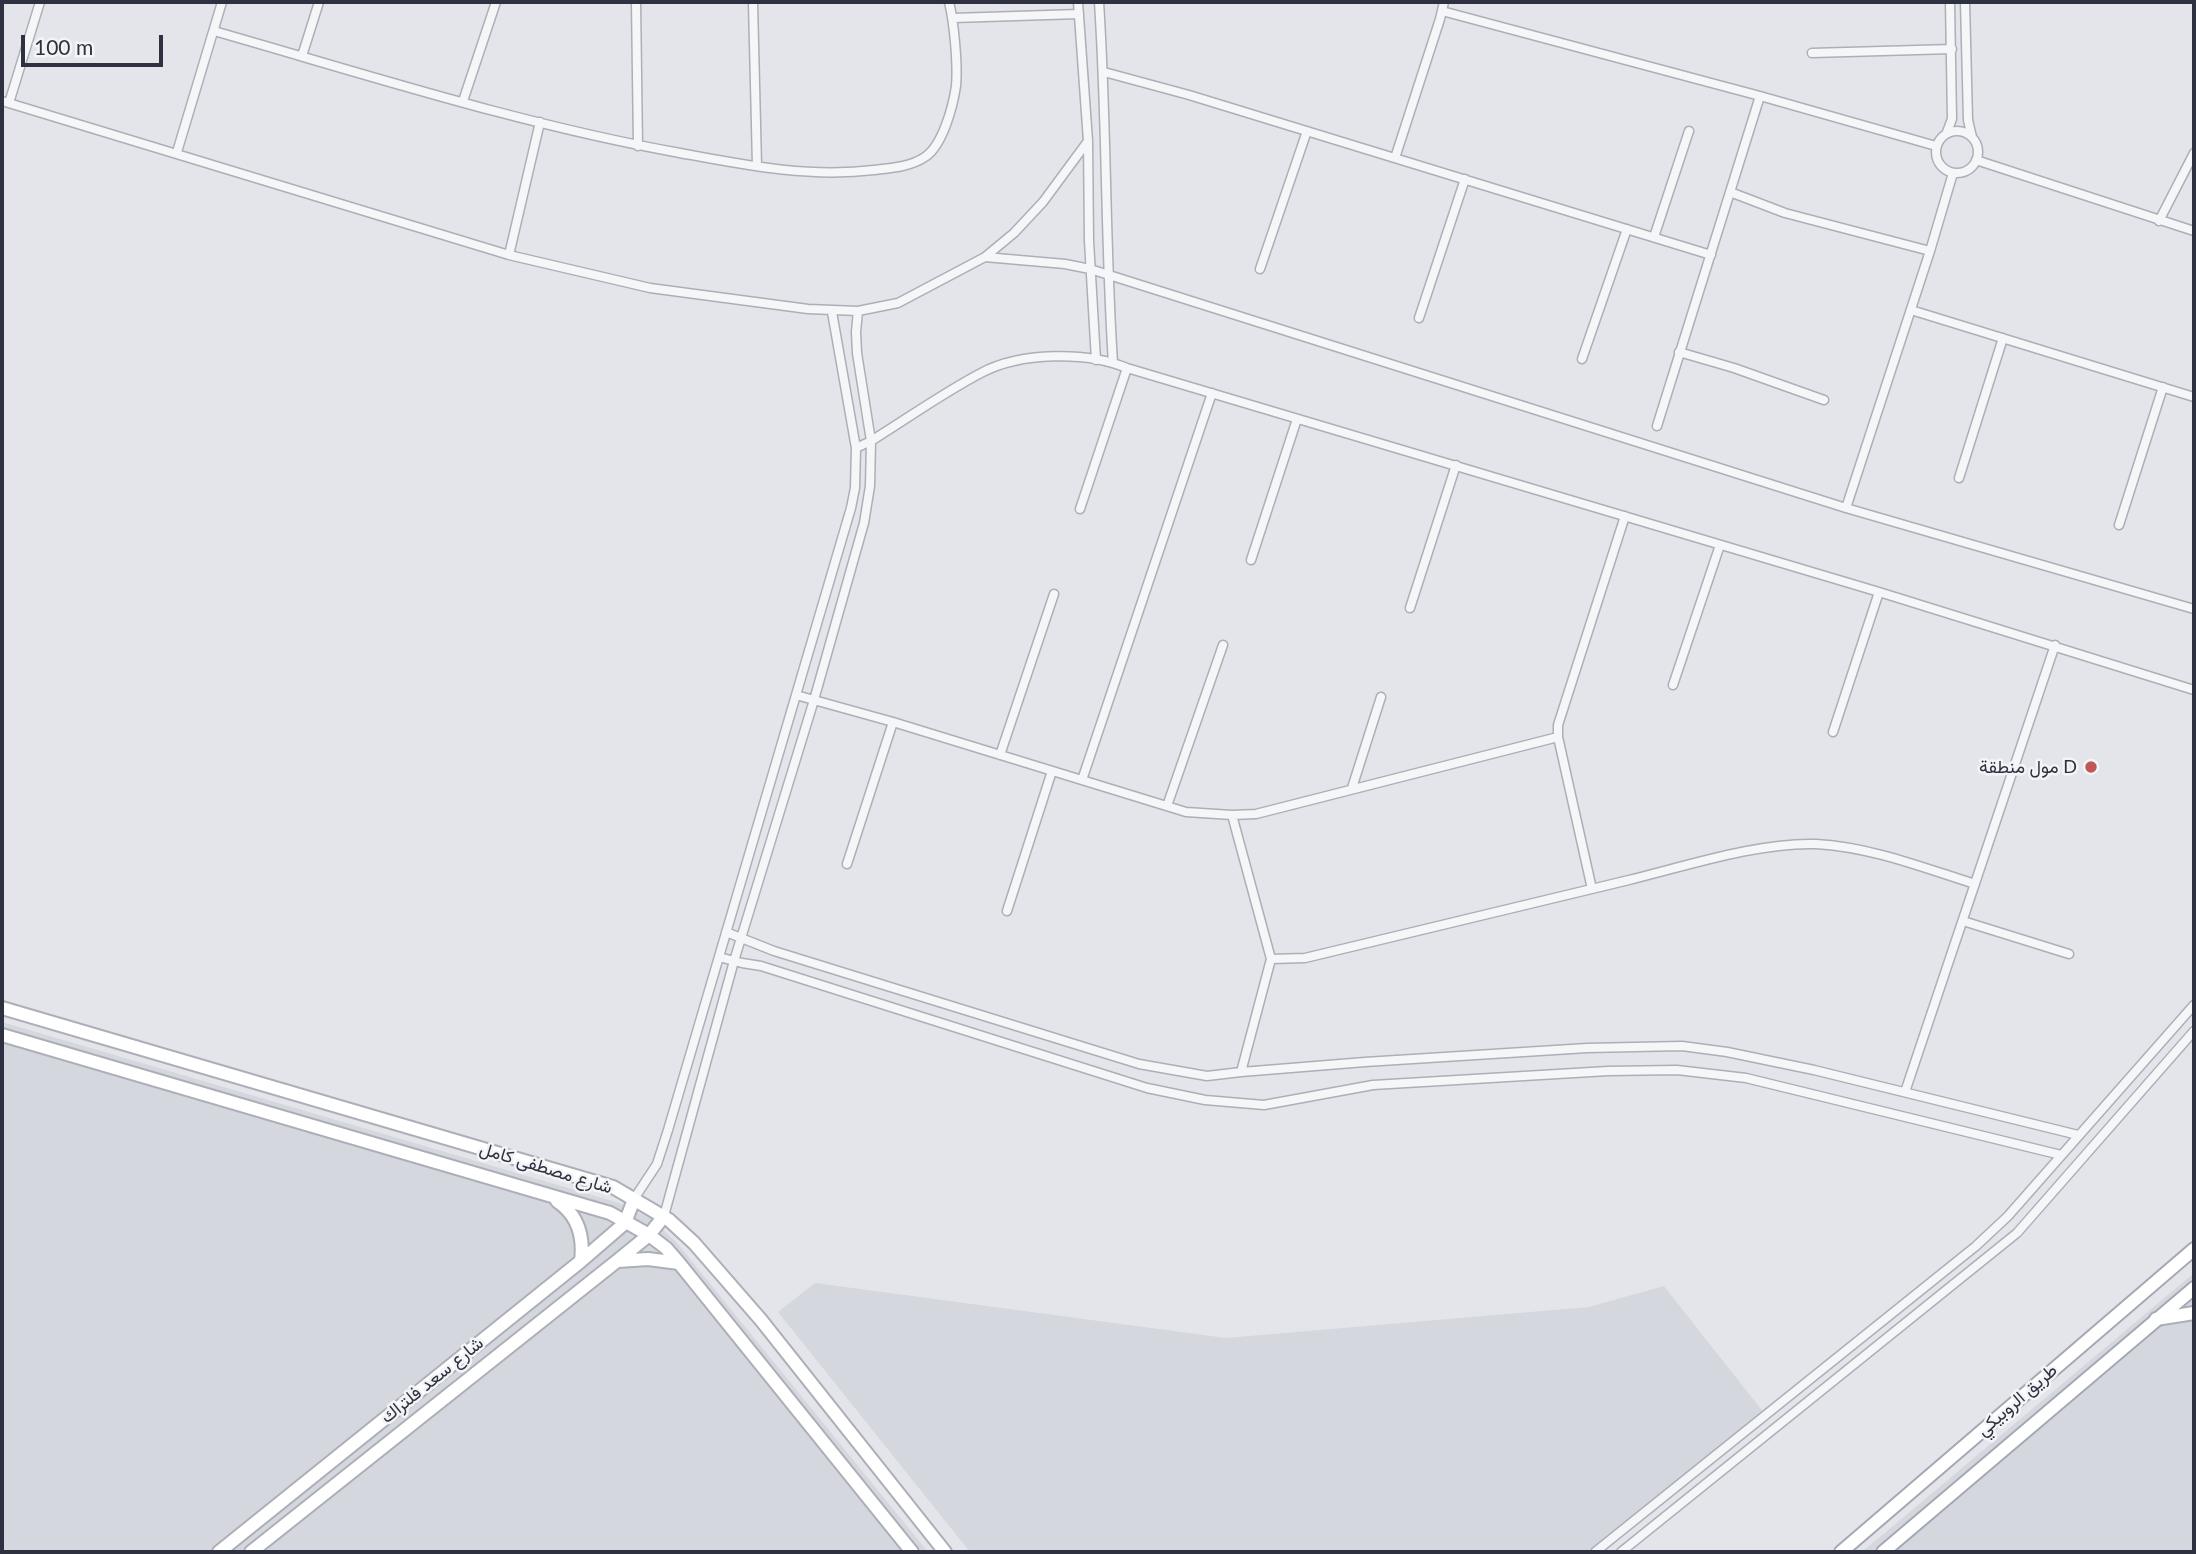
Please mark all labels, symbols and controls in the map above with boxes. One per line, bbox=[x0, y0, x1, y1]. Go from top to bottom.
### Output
scale bar bbox=[24, 21, 166, 65]
text: 100 m bbox=[34, 34, 93, 59]
place label: مول منطقة D bbox=[1979, 756, 2077, 778]
marker: مول منطقة D bbox=[2083, 759, 2099, 775]
street label: شارع مصطفى كامل bbox=[477, 1138, 615, 1198]
street label: شارع سعد فلتراك bbox=[376, 1332, 488, 1428]
street label: طريق الروبيكي bbox=[1972, 1359, 2062, 1441]

